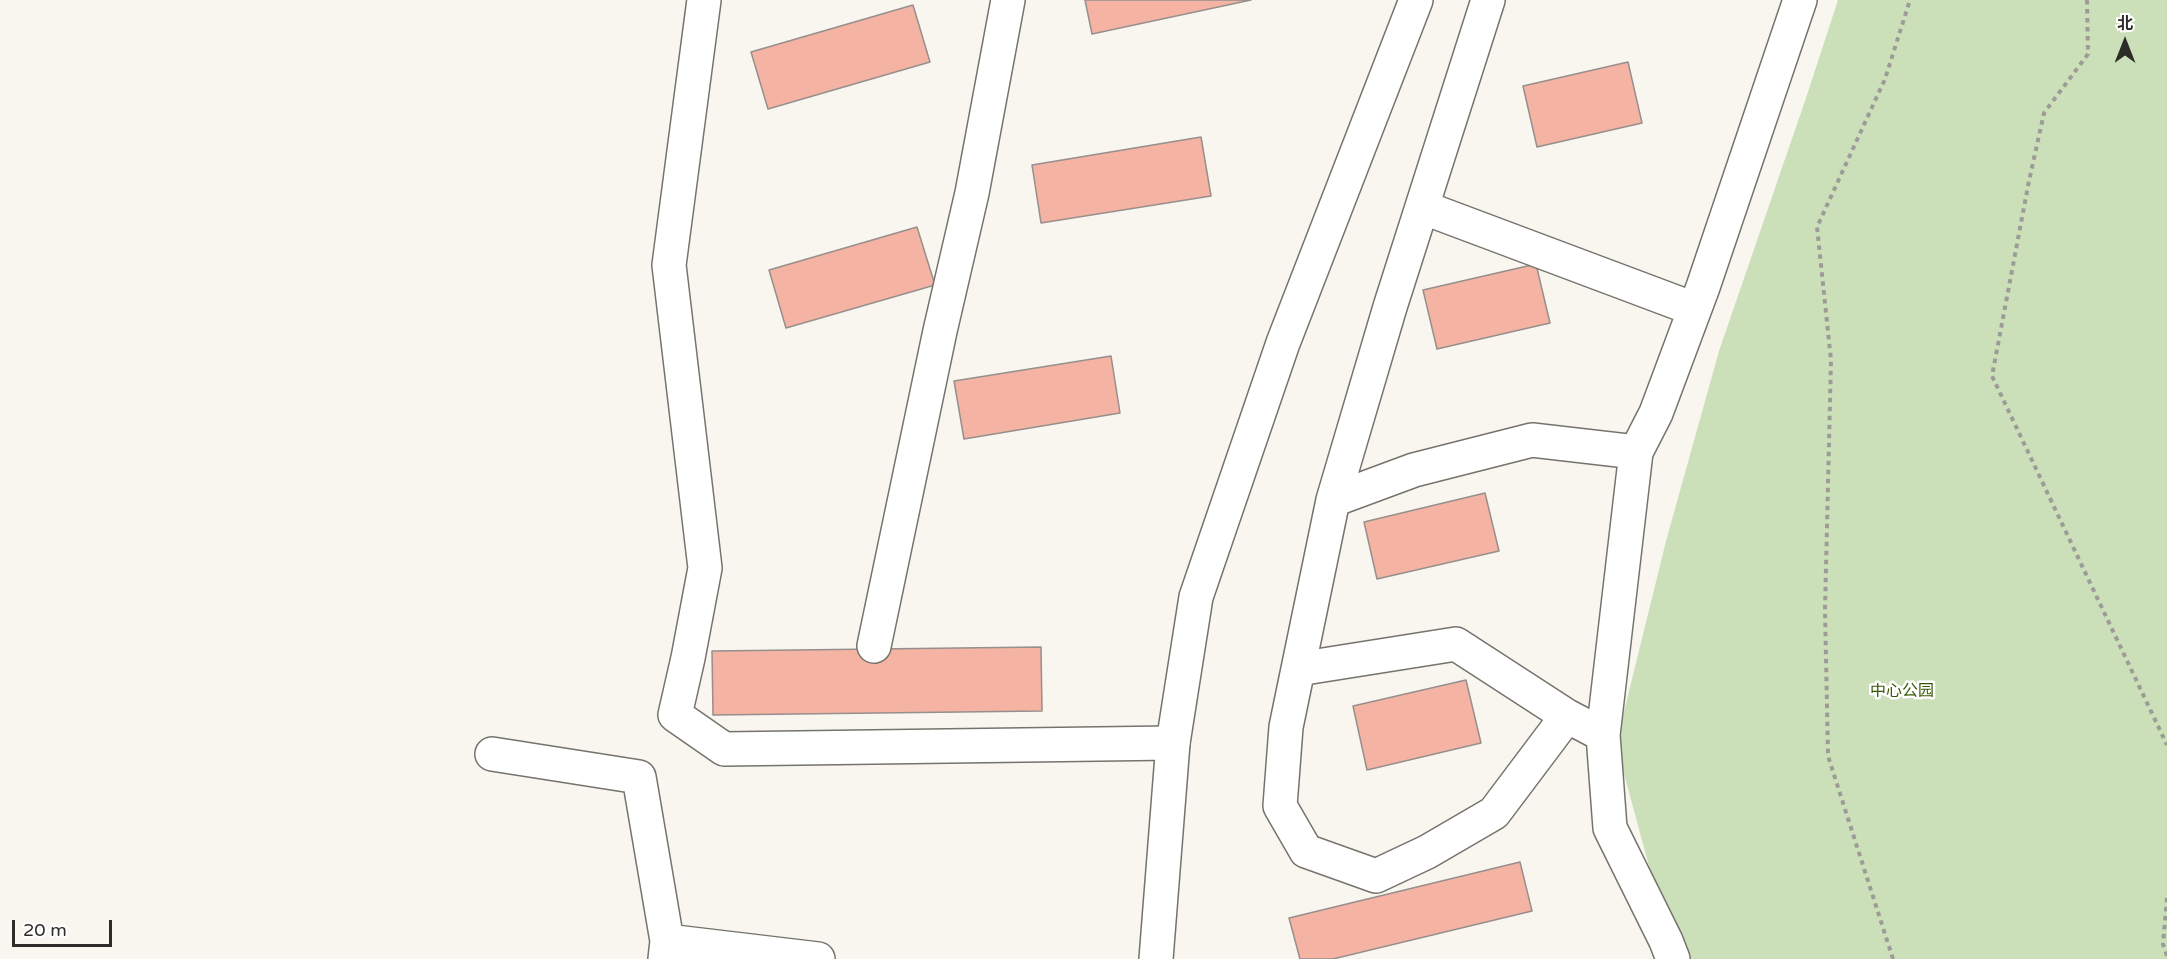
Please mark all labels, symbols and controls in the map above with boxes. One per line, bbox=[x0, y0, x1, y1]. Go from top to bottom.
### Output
north arrow bbox=[2095, 12, 2155, 72]
text: 北 bbox=[2117, 14, 2133, 34]
park label: 中心公园 bbox=[1870, 682, 1934, 702]
scale bar bbox=[15, 908, 116, 946]
text: 20 m bbox=[23, 919, 67, 941]

